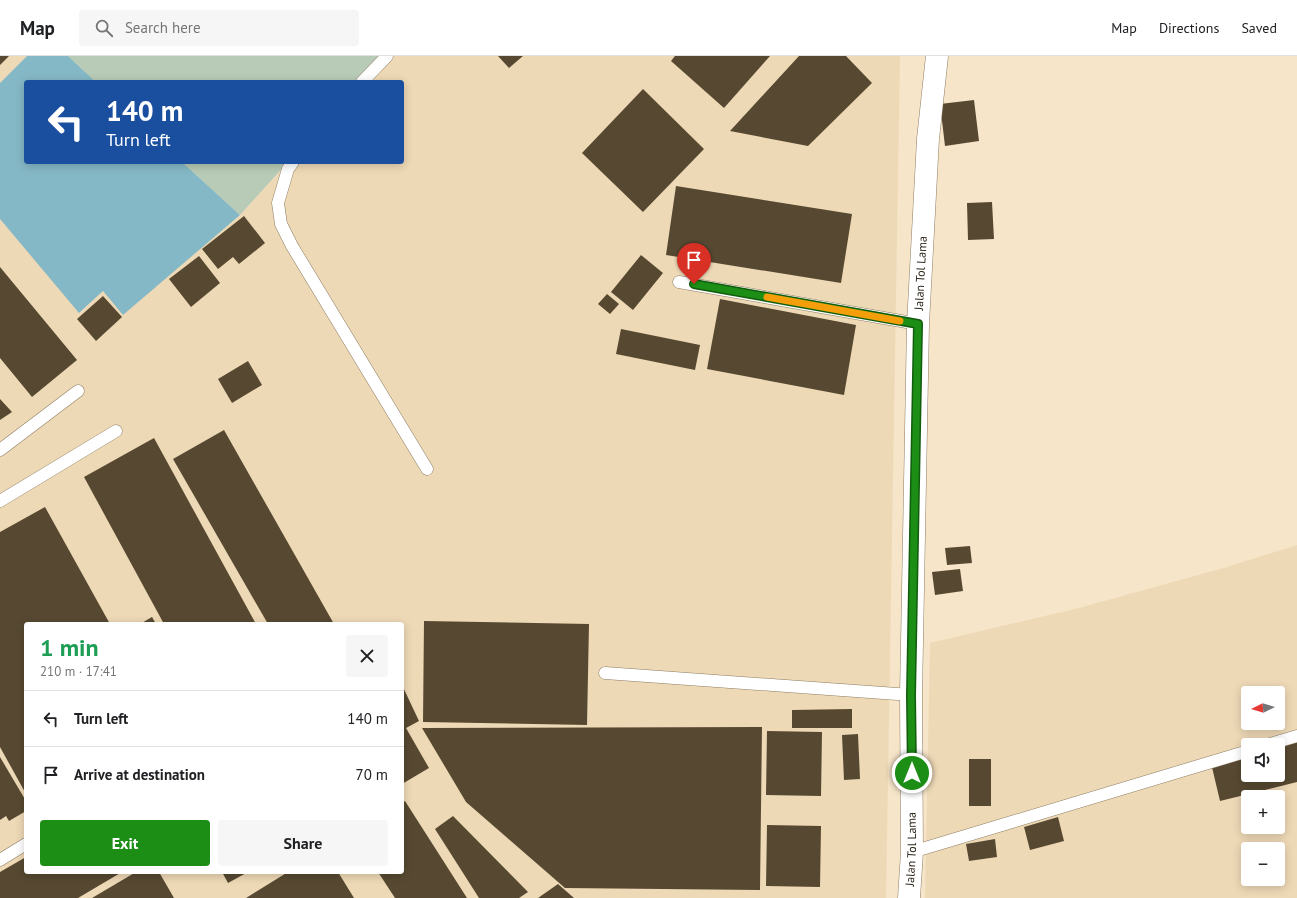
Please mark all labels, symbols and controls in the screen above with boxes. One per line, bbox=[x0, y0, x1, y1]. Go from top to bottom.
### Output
search box bbox=[79, 10, 359, 46]
text: Map bbox=[20, 16, 55, 40]
icon: search bbox=[93, 17, 115, 39]
text: Search here bbox=[125, 18, 201, 37]
text: Map bbox=[1111, 19, 1137, 37]
text: Directions bbox=[1159, 19, 1219, 37]
text: Saved bbox=[1241, 19, 1277, 37]
text: 140 m bbox=[106, 92, 183, 129]
icon: left bbox=[40, 96, 92, 148]
text: Turn left bbox=[106, 128, 171, 151]
street label: Jalan Tol Lama bbox=[911, 236, 930, 312]
pin bbox=[677, 243, 711, 284]
icon: arrive bbox=[683, 249, 705, 271]
text: 1 min bbox=[40, 632, 99, 663]
button: close bbox=[346, 635, 388, 677]
text: 210 m · 17:41 bbox=[40, 663, 117, 680]
north arrow bbox=[1241, 686, 1285, 730]
map controls bbox=[1241, 686, 1285, 886]
icon: left bbox=[40, 708, 62, 730]
text: Turn left bbox=[74, 709, 128, 728]
text: 140 m bbox=[347, 709, 388, 728]
button: sound bbox=[1241, 738, 1285, 782]
position arrow bbox=[891, 752, 933, 794]
icon: arrive bbox=[40, 764, 62, 786]
text: Arrive at destination bbox=[74, 765, 205, 784]
text: 70 m bbox=[355, 765, 388, 784]
button: + bbox=[1241, 790, 1285, 834]
street label: Jalan Tol Lama bbox=[902, 812, 919, 888]
button: Exit bbox=[40, 820, 210, 866]
button: Share bbox=[218, 820, 388, 866]
button: − bbox=[1241, 842, 1285, 886]

